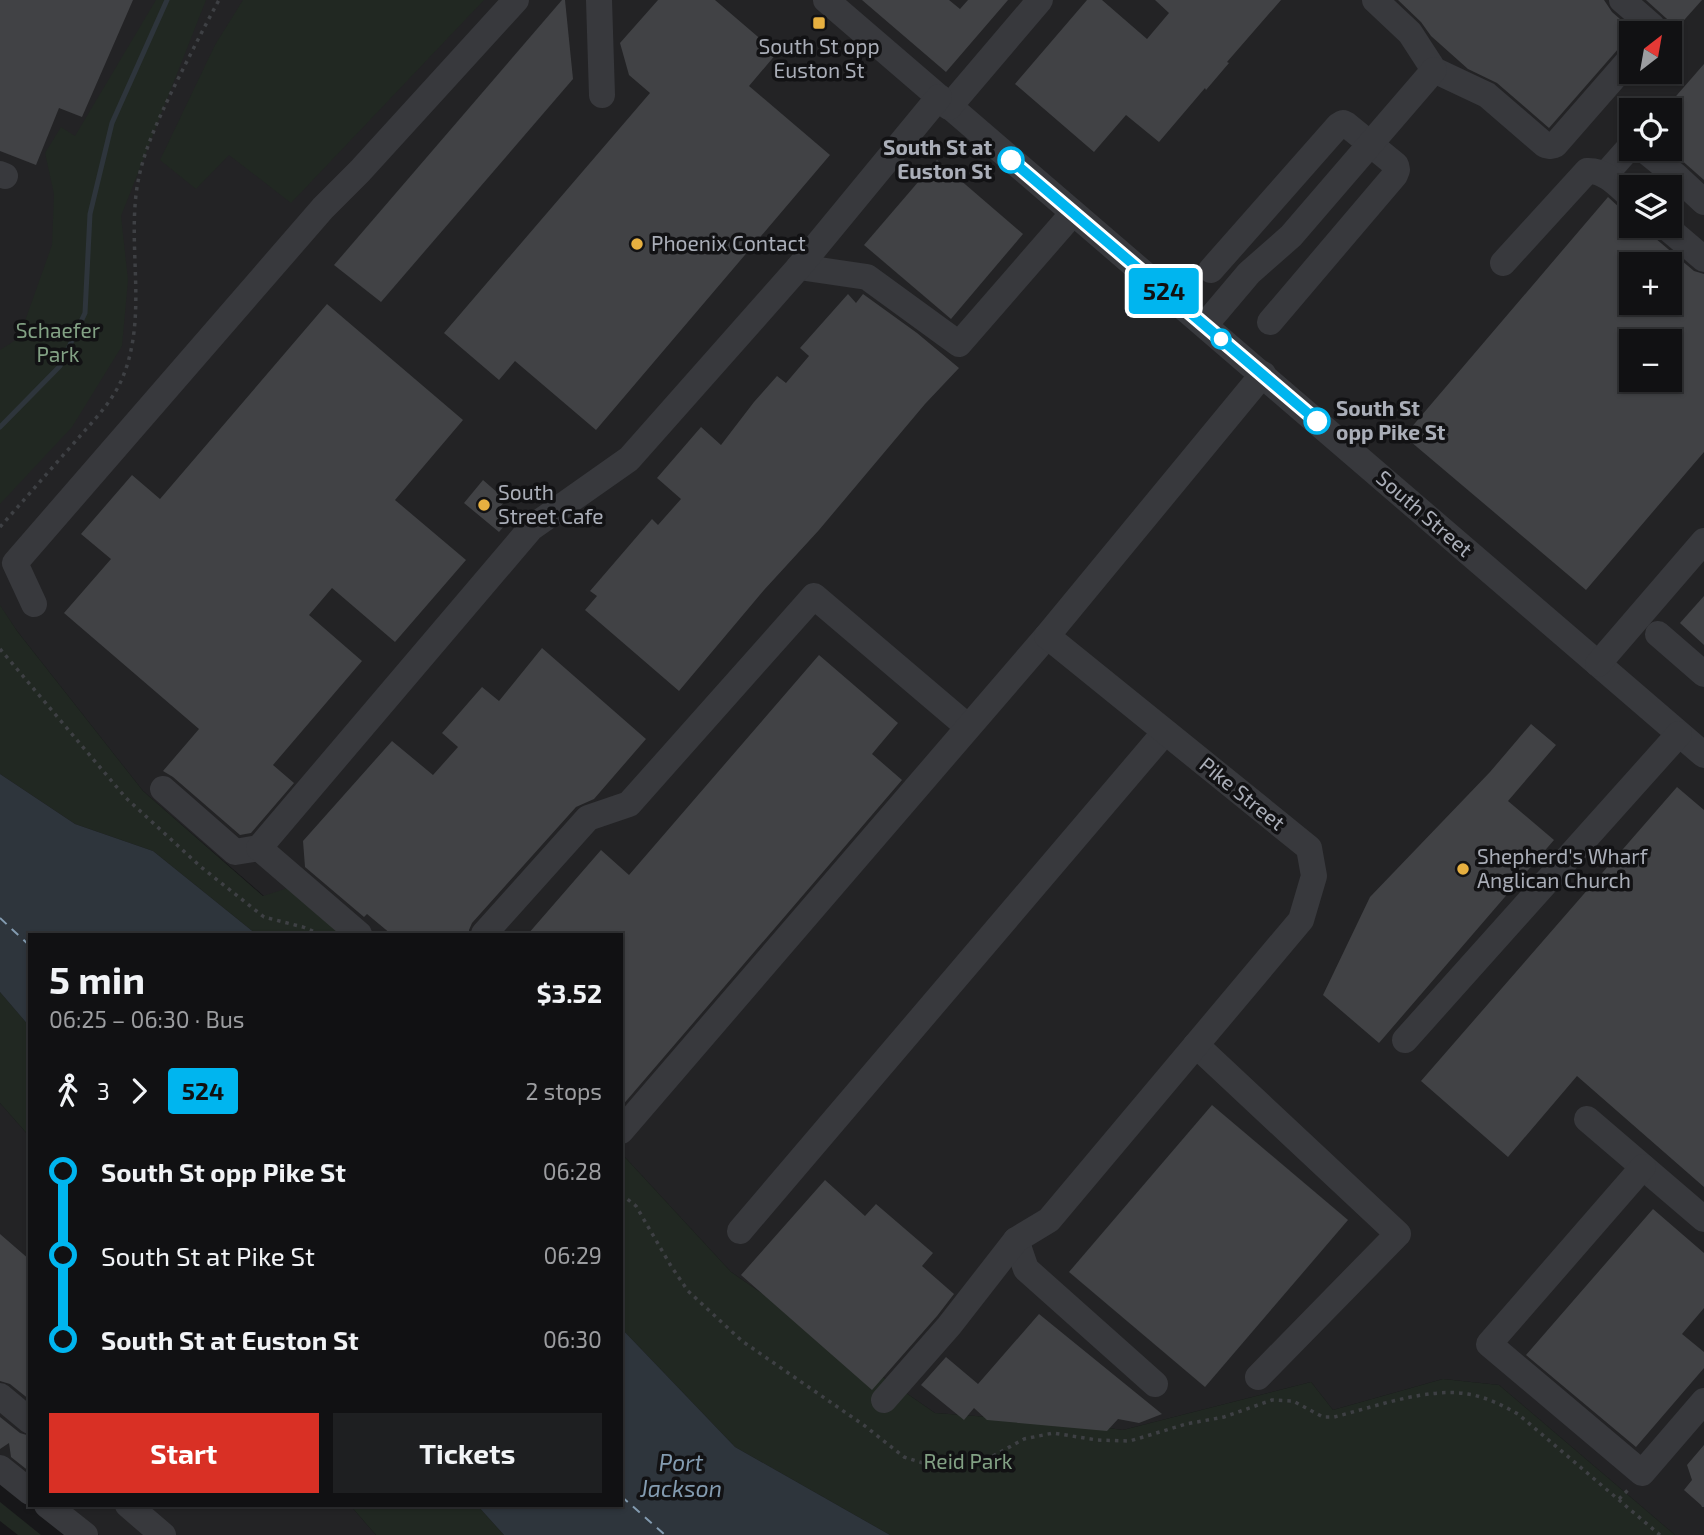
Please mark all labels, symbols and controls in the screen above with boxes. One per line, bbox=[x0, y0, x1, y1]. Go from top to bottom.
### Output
marker: South St opp Euston St bbox=[811, 15, 827, 31]
north arrow bbox=[1619, 21, 1682, 84]
map controls bbox=[1619, 21, 1682, 392]
place label: South St opp Euston St bbox=[758, 33, 880, 82]
button: locate bbox=[1619, 98, 1682, 161]
place label: South St at Euston St bbox=[883, 134, 992, 183]
marker: South St at Euston St bbox=[998, 147, 1024, 173]
button: layers bbox=[1619, 175, 1682, 238]
place label: Phoenix Contact bbox=[651, 230, 806, 255]
marker: Phoenix Contact bbox=[629, 236, 645, 252]
button: + bbox=[1619, 252, 1682, 315]
line badge: 524 bbox=[1124, 268, 1204, 314]
text: 524 bbox=[1143, 276, 1185, 305]
park label: Schaefer Park bbox=[16, 317, 101, 366]
unlabelled marker bbox=[1211, 329, 1231, 349]
button: − bbox=[1619, 329, 1682, 392]
place label: South St opp Pike St bbox=[1336, 395, 1446, 444]
marker: South St opp Pike St bbox=[1304, 408, 1330, 434]
street label: South Street bbox=[1372, 464, 1478, 561]
place label: South Street Cafe bbox=[498, 479, 604, 528]
marker: South Street Cafe bbox=[476, 497, 492, 513]
street label: Pike Street bbox=[1195, 751, 1291, 835]
place label: Shepherd's Wharf Anglican Church bbox=[1477, 843, 1649, 892]
marker: Shepherd's Wharf Anglican Church bbox=[1455, 861, 1471, 877]
text: 5 min bbox=[49, 956, 145, 1002]
text: $3.52 bbox=[536, 977, 602, 1008]
text: 06:25 – 06:30 · Bus bbox=[49, 1005, 244, 1033]
icon: walk bbox=[49, 1072, 87, 1110]
icon: forward bbox=[120, 1072, 158, 1110]
text: 524 bbox=[182, 1076, 224, 1105]
text: 3 bbox=[97, 1077, 110, 1105]
text: 2 stops bbox=[525, 1077, 602, 1105]
text: South St opp Pike St bbox=[101, 1156, 346, 1187]
text: 06:28 bbox=[543, 1157, 602, 1185]
text: South St at Pike St bbox=[101, 1240, 315, 1271]
text: 06:29 bbox=[543, 1241, 602, 1269]
text: South St at Euston St bbox=[101, 1324, 359, 1355]
text: 06:30 bbox=[543, 1325, 602, 1353]
button: Start bbox=[49, 1413, 319, 1493]
button: Tickets bbox=[333, 1413, 602, 1493]
water label: Port Jackson bbox=[639, 1448, 722, 1502]
park label: Reid Park bbox=[923, 1448, 1013, 1473]

